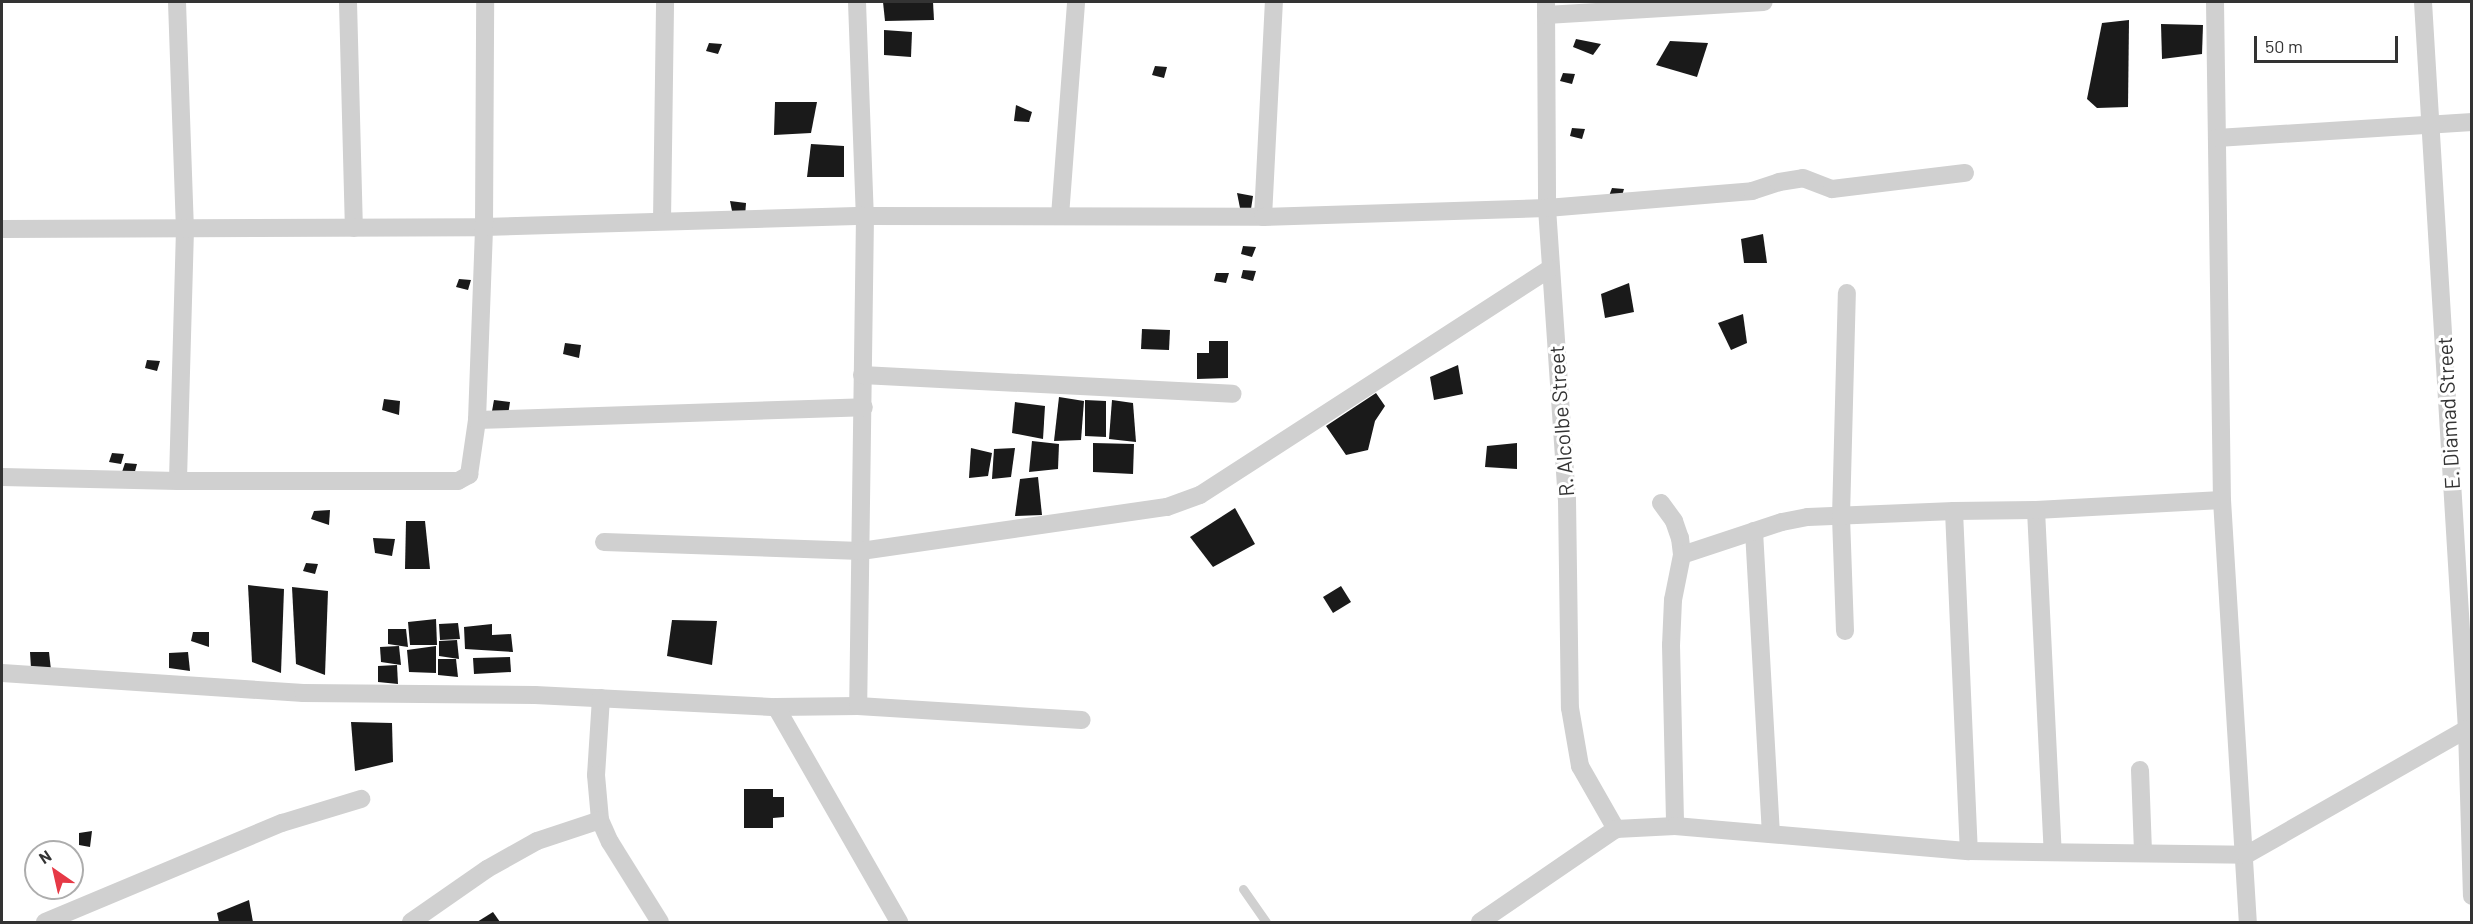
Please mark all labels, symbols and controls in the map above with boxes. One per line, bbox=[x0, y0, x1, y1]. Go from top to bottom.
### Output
scale bar bbox=[2257, 24, 2401, 62]
text: 50 m bbox=[2265, 35, 2303, 57]
street label: E. Diamad Street bbox=[2431, 336, 2465, 490]
street label: R. Alcolbe Street bbox=[1543, 344, 1579, 498]
north arrow bbox=[24, 840, 84, 900]
text: N bbox=[35, 845, 54, 867]

